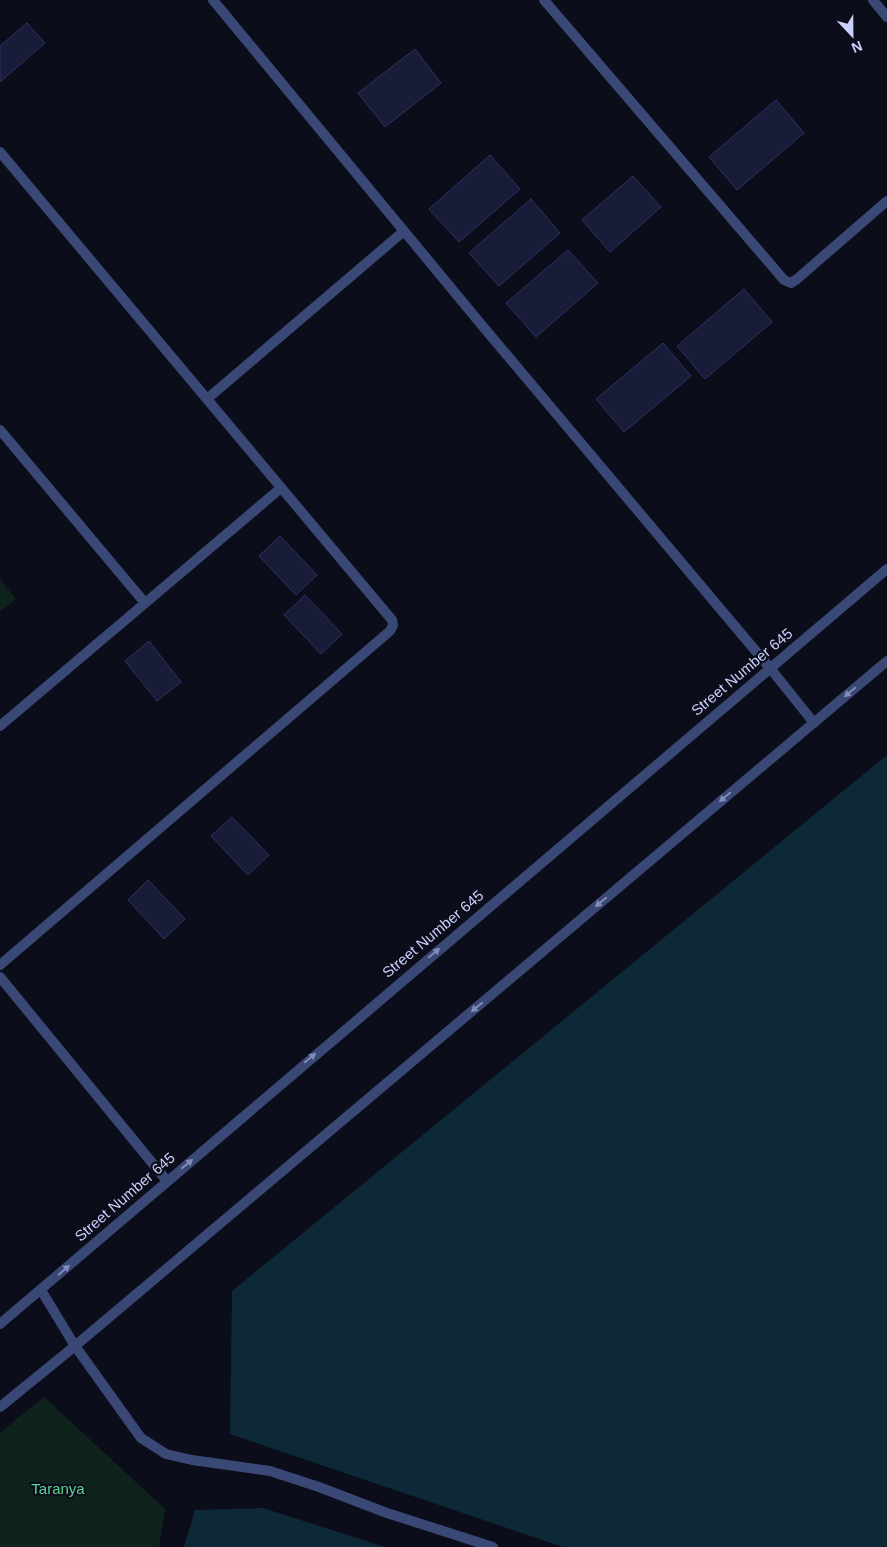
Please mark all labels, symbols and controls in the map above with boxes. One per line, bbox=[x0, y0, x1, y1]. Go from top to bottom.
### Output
north arrow bbox=[827, 10, 877, 60]
text: N bbox=[849, 38, 865, 56]
street label: Street Number 645 bbox=[688, 624, 796, 719]
one-way arrow bbox=[843, 687, 856, 698]
one-way arrow bbox=[719, 792, 732, 803]
street label: Street Number 645 bbox=[379, 886, 487, 981]
one-way arrow bbox=[596, 896, 608, 908]
one-way arrow bbox=[428, 948, 441, 959]
one-way arrow bbox=[471, 1001, 484, 1012]
one-way arrow bbox=[304, 1053, 317, 1064]
street label: Street Number 645 bbox=[71, 1149, 178, 1245]
one-way arrow bbox=[180, 1158, 193, 1169]
one-way arrow bbox=[57, 1264, 69, 1276]
park label: Taranya bbox=[31, 1480, 85, 1497]

